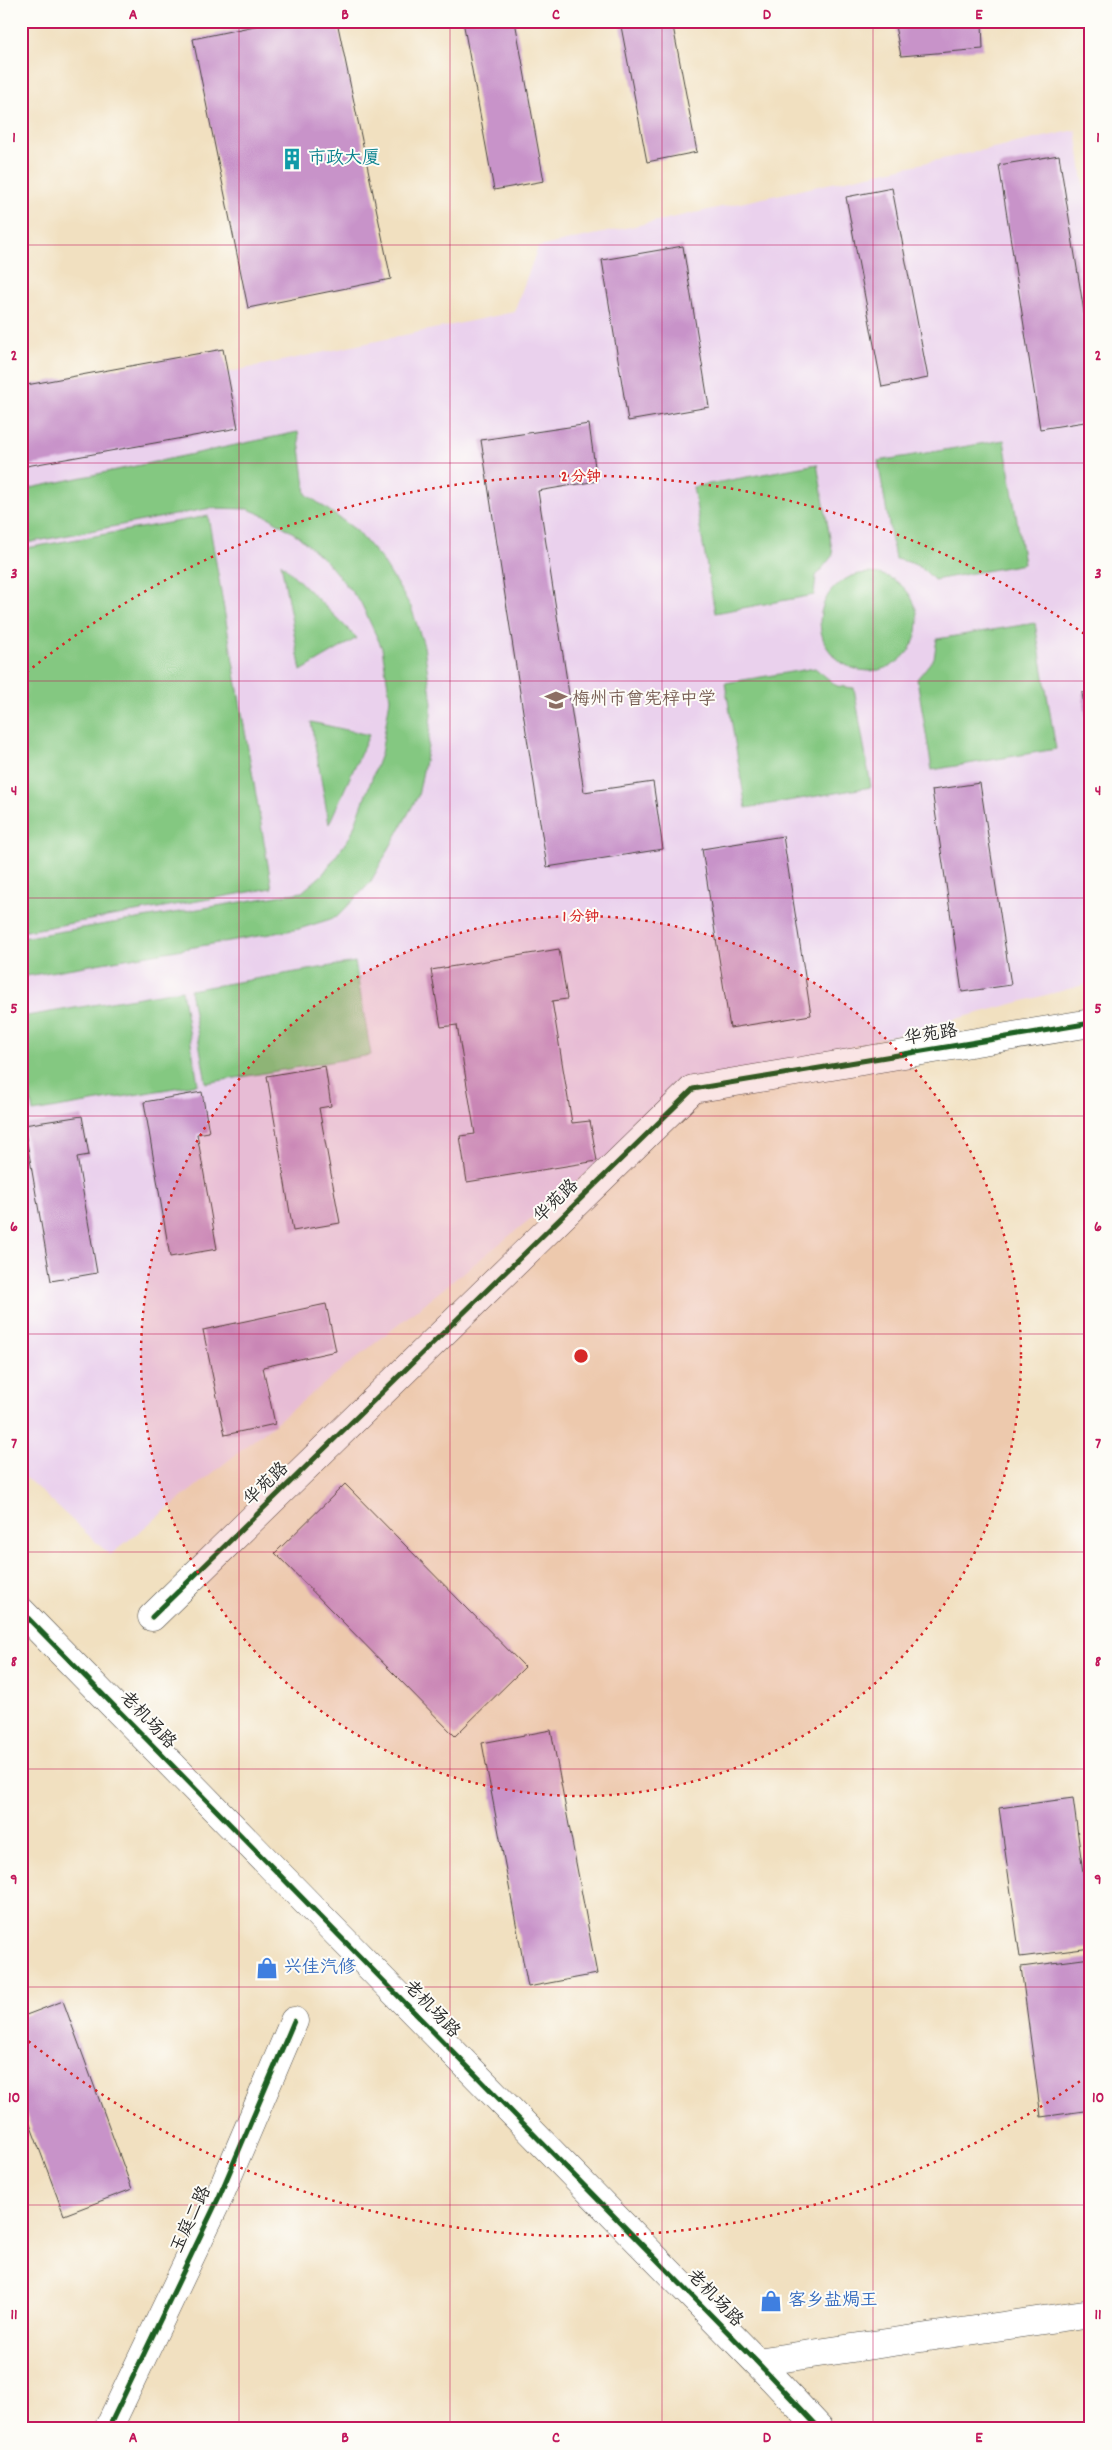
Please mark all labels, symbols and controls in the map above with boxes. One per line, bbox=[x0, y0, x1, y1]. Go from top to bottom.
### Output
text: A bbox=[129, 4, 138, 27]
text: B bbox=[341, 4, 349, 27]
text: C bbox=[552, 4, 560, 27]
text: D bbox=[763, 4, 772, 27]
text: E bbox=[975, 4, 983, 27]
text: 1 bbox=[12, 127, 16, 150]
text: 1 bbox=[1096, 127, 1100, 150]
building icon: 市政大厦 bbox=[279, 146, 305, 172]
place label: 市政大厦 bbox=[308, 147, 380, 172]
text: 2 bbox=[11, 345, 18, 368]
text: 2 bbox=[1095, 345, 1102, 368]
text: 2 分钟 bbox=[561, 467, 601, 489]
text: 3 bbox=[10, 563, 18, 586]
text: 3 bbox=[1094, 563, 1102, 586]
school or university icon: 梅州市曾宪梓中学 bbox=[543, 687, 569, 713]
place label: 梅州市曾宪梓中学 bbox=[572, 688, 716, 713]
text: 4 bbox=[11, 780, 17, 803]
text: 4 bbox=[1095, 780, 1101, 803]
text: 1 分钟 bbox=[563, 907, 599, 929]
text: 5 bbox=[10, 998, 18, 1021]
text: 5 bbox=[1094, 998, 1102, 1021]
street label: 华苑路 bbox=[902, 1019, 960, 1053]
street label: 华苑路 bbox=[529, 1174, 585, 1230]
text: 6 bbox=[10, 1216, 18, 1239]
text: 6 bbox=[1094, 1216, 1102, 1239]
centre of rings bbox=[572, 1347, 590, 1365]
text: 7 bbox=[11, 1433, 17, 1456]
text: 7 bbox=[1095, 1433, 1101, 1456]
street label: 华苑路 bbox=[239, 1457, 295, 1513]
text: 8 bbox=[11, 1651, 18, 1674]
text: 8 bbox=[1095, 1651, 1102, 1674]
street label: 老机场路 bbox=[113, 1686, 181, 1756]
text: 9 bbox=[10, 1869, 18, 1892]
text: 9 bbox=[1094, 1869, 1102, 1892]
shop icon: 兴佳汽修 bbox=[254, 1955, 280, 1981]
place label: 兴佳汽修 bbox=[284, 1956, 356, 1981]
street label: 老机场路 bbox=[397, 1975, 465, 2045]
text: 10 bbox=[8, 2087, 20, 2110]
text: 10 bbox=[1092, 2087, 1104, 2110]
street label: 玉庭二路 bbox=[165, 2182, 219, 2258]
street label: 老机场路 bbox=[680, 2264, 748, 2334]
shop icon: 客乡盐焗王 bbox=[758, 2288, 784, 2314]
place label: 客乡盐焗王 bbox=[788, 2289, 878, 2314]
text: 11 bbox=[10, 2304, 18, 2327]
text: 11 bbox=[1094, 2304, 1102, 2327]
text: A bbox=[129, 2427, 138, 2450]
text: B bbox=[341, 2427, 349, 2450]
text: C bbox=[552, 2427, 560, 2450]
text: D bbox=[763, 2427, 772, 2450]
text: E bbox=[975, 2427, 983, 2450]

